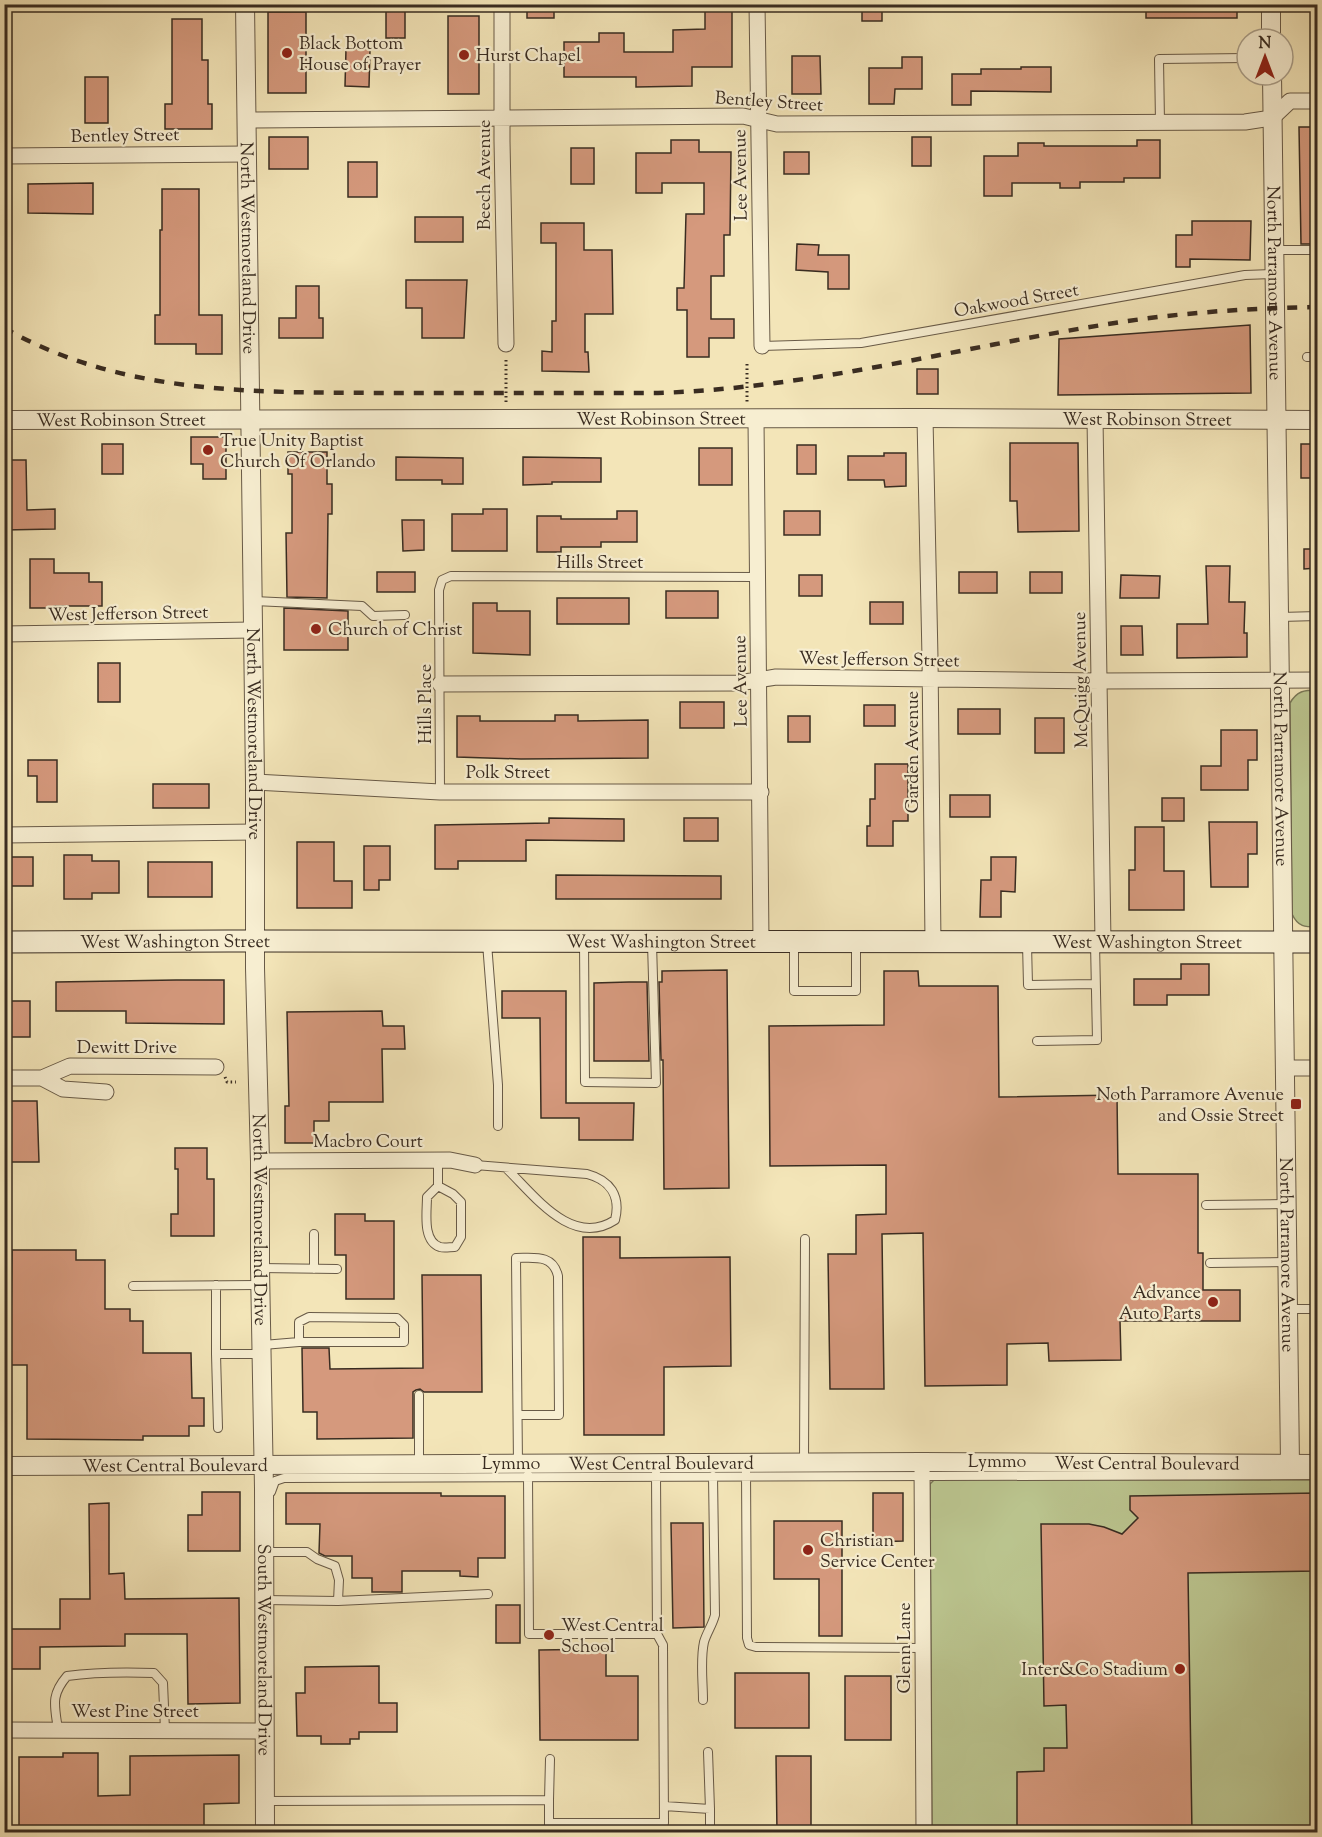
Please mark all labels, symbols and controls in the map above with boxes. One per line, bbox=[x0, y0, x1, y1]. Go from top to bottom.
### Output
north arrow bbox=[1235, 27, 1295, 87]
place label: Black Bottom House of Prayer bbox=[299, 32, 421, 79]
text: N bbox=[1259, 33, 1272, 56]
place label: Hurst Chapel bbox=[476, 44, 581, 70]
marker: Black Bottom House of Prayer bbox=[280, 46, 294, 60]
marker: Hurst Chapel bbox=[457, 48, 471, 62]
street label: Bentley Street bbox=[714, 86, 824, 120]
street label: Beech Avenue bbox=[473, 120, 499, 230]
street label: Bentley Street bbox=[71, 123, 180, 151]
street label: Lee Avenue bbox=[728, 129, 756, 221]
street label: North Westmoreland Drive bbox=[232, 142, 260, 354]
street label: North Parramore Avenue bbox=[1258, 185, 1287, 381]
street label: Oakwood Street bbox=[952, 278, 1081, 326]
street label: West Robinson Street bbox=[576, 407, 746, 434]
street label: West Robinson Street bbox=[1062, 408, 1232, 435]
street label: West Robinson Street bbox=[36, 409, 206, 435]
place label: True Unity Baptist Church Of Orlando bbox=[220, 429, 376, 476]
marker: True Unity Baptist Church Of Orlando bbox=[201, 443, 215, 457]
street label: Hills Street bbox=[557, 551, 643, 577]
street label: West Jefferson Street bbox=[47, 601, 209, 629]
street label: McQuigg Avenue bbox=[1068, 612, 1096, 748]
place label: Church of Christ bbox=[328, 618, 462, 644]
marker: Church of Christ bbox=[309, 622, 323, 636]
street label: North Westmoreland Drive bbox=[238, 628, 266, 840]
street label: Lee Avenue bbox=[728, 635, 756, 727]
street label: West Jefferson Street bbox=[798, 647, 960, 675]
street label: Hills Place bbox=[414, 664, 440, 744]
street label: North Parramore Avenue bbox=[1265, 671, 1293, 867]
street label: Garden Avenue bbox=[901, 691, 927, 813]
street label: Polk Street bbox=[466, 761, 550, 787]
street label: West Washington Street bbox=[80, 930, 270, 957]
street label: West Washington Street bbox=[566, 930, 756, 956]
street label: West Washington Street bbox=[1052, 931, 1242, 957]
street label: Dewitt Drive bbox=[77, 1036, 177, 1062]
place label: Noth Parramore Avenue and Ossie Street bbox=[1096, 1083, 1284, 1130]
marker: Noth Parramore Avenue and Ossie Street bbox=[1289, 1097, 1303, 1111]
street label: North Westmoreland Drive bbox=[244, 1114, 272, 1326]
street label: Macbro Court bbox=[313, 1130, 423, 1156]
street label: North Parramore Avenue bbox=[1271, 1157, 1300, 1353]
place label: Advance Auto Parts bbox=[1119, 1281, 1201, 1328]
marker: Advance Auto Parts bbox=[1206, 1295, 1220, 1309]
street label: Lymmo bbox=[968, 1450, 1027, 1476]
street label: Lymmo bbox=[482, 1452, 541, 1478]
street label: West Central Boulevard bbox=[568, 1452, 754, 1479]
street label: West Central Boulevard bbox=[1054, 1452, 1240, 1479]
street label: West Central Boulevard bbox=[82, 1454, 268, 1481]
place label: Christian Service Center bbox=[820, 1529, 935, 1576]
marker: Christian Service Center bbox=[801, 1543, 815, 1557]
street label: South Westmoreland Drive bbox=[249, 1544, 276, 1756]
street label: Glenn Lane bbox=[893, 1602, 919, 1694]
place label: West Central School bbox=[561, 1614, 664, 1661]
marker: West Central School bbox=[542, 1628, 556, 1642]
place label: Inter&Co Stadium bbox=[1021, 1658, 1168, 1684]
marker: Inter&Co Stadium bbox=[1173, 1662, 1187, 1676]
street label: West Pine Street bbox=[71, 1700, 199, 1726]

